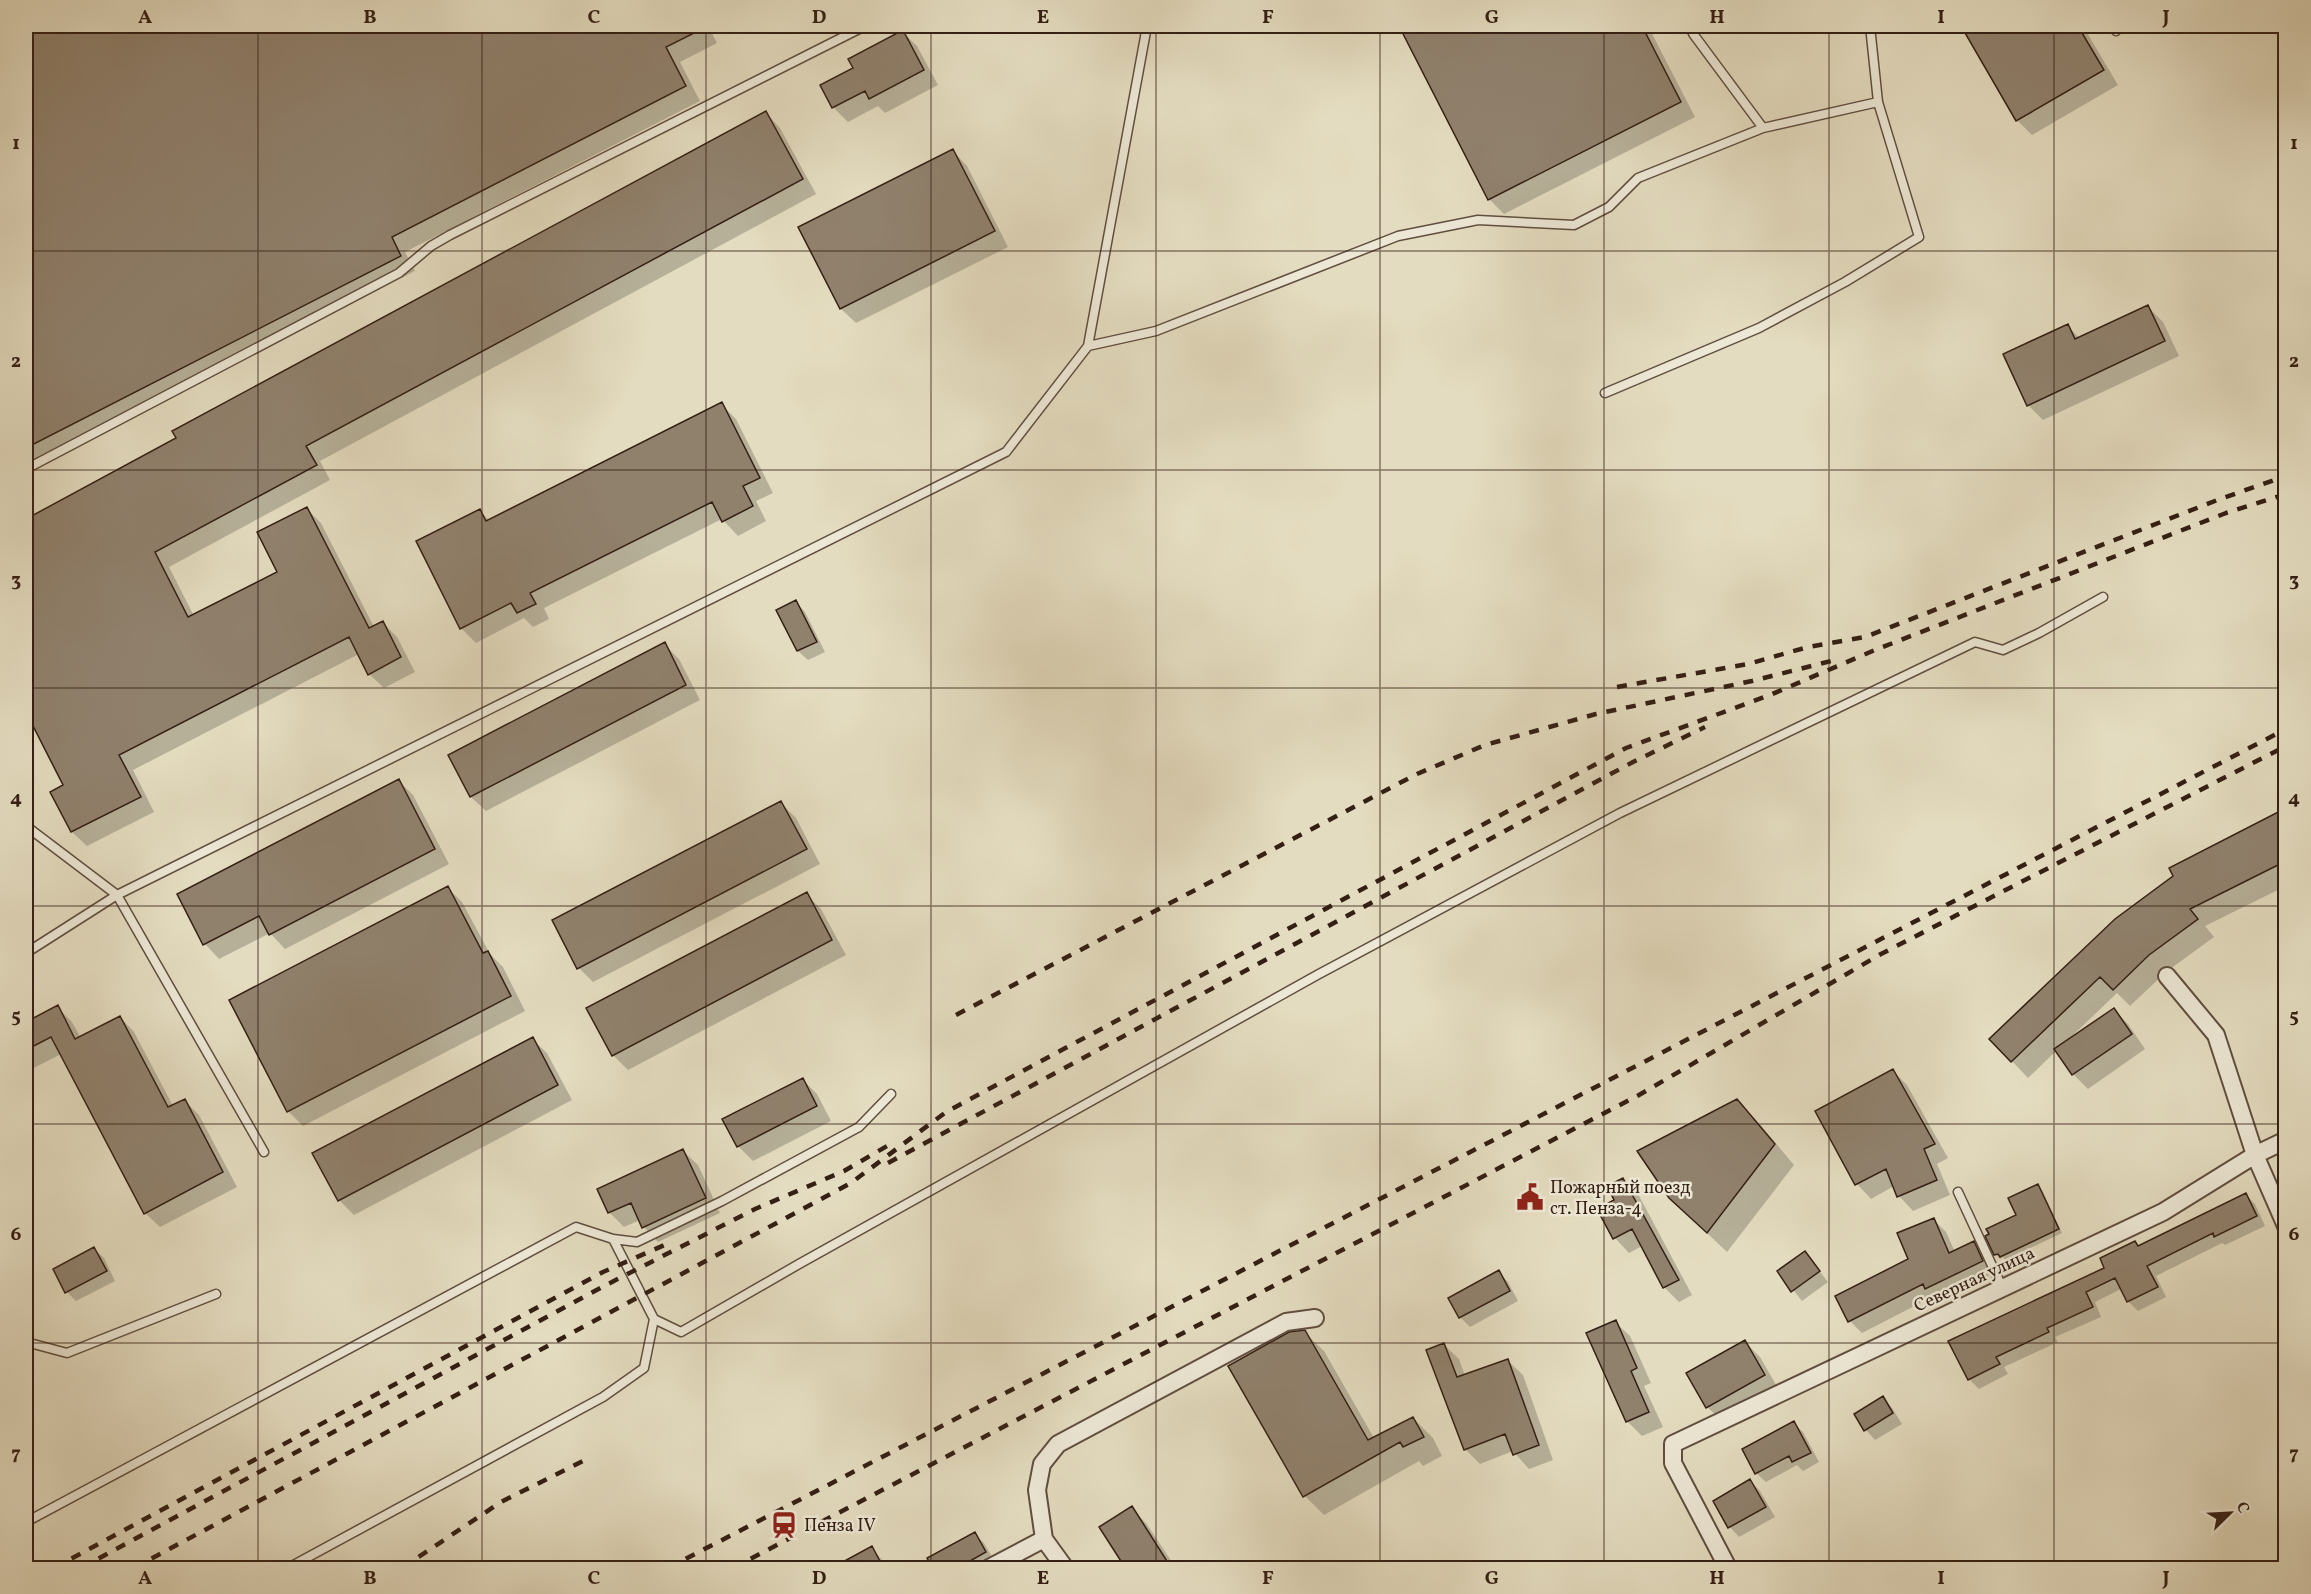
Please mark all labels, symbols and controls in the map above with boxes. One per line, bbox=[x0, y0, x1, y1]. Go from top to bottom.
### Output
text: A bbox=[138, 4, 152, 32]
text: B bbox=[363, 4, 377, 32]
text: C bbox=[588, 4, 601, 32]
text: D bbox=[812, 4, 826, 32]
text: E bbox=[1037, 4, 1049, 32]
text: F bbox=[1262, 4, 1274, 32]
text: G bbox=[1485, 4, 1499, 32]
text: H bbox=[1709, 4, 1725, 32]
text: I bbox=[1937, 4, 1945, 32]
text: J bbox=[2161, 4, 2170, 32]
text: 1 bbox=[12, 130, 20, 158]
text: 1 bbox=[2290, 130, 2298, 158]
text: 2 bbox=[11, 348, 21, 376]
text: 2 bbox=[2289, 348, 2299, 376]
text: 3 bbox=[11, 567, 21, 595]
text: 3 bbox=[2289, 567, 2299, 595]
text: 4 bbox=[10, 785, 22, 813]
text: 4 bbox=[2288, 785, 2300, 813]
text: 5 bbox=[11, 1003, 21, 1031]
text: 5 bbox=[2289, 1003, 2299, 1031]
place label: Пожарный поезд ст. Пенза-4 bbox=[1550, 1176, 1690, 1222]
public building icon: Пожарный поезд ст. Пенза-4 bbox=[1515, 1182, 1545, 1212]
text: 6 bbox=[11, 1221, 22, 1249]
text: 6 bbox=[2289, 1221, 2300, 1249]
street label: Северная улица bbox=[1910, 1241, 2039, 1319]
text: 7 bbox=[11, 1440, 21, 1468]
text: 7 bbox=[2289, 1440, 2299, 1468]
north arrow bbox=[2200, 1483, 2260, 1543]
text: С bbox=[2230, 1499, 2254, 1517]
station icon: Пенза IV bbox=[769, 1510, 799, 1540]
place label: Пенза IV bbox=[804, 1514, 876, 1539]
text: A bbox=[138, 1565, 152, 1593]
text: B bbox=[363, 1565, 377, 1593]
text: C bbox=[588, 1565, 601, 1593]
text: D bbox=[812, 1565, 826, 1593]
text: E bbox=[1037, 1565, 1049, 1593]
text: F bbox=[1262, 1565, 1274, 1593]
text: G bbox=[1485, 1565, 1499, 1593]
text: H bbox=[1709, 1565, 1725, 1593]
text: I bbox=[1937, 1565, 1945, 1593]
text: J bbox=[2161, 1565, 2170, 1593]

